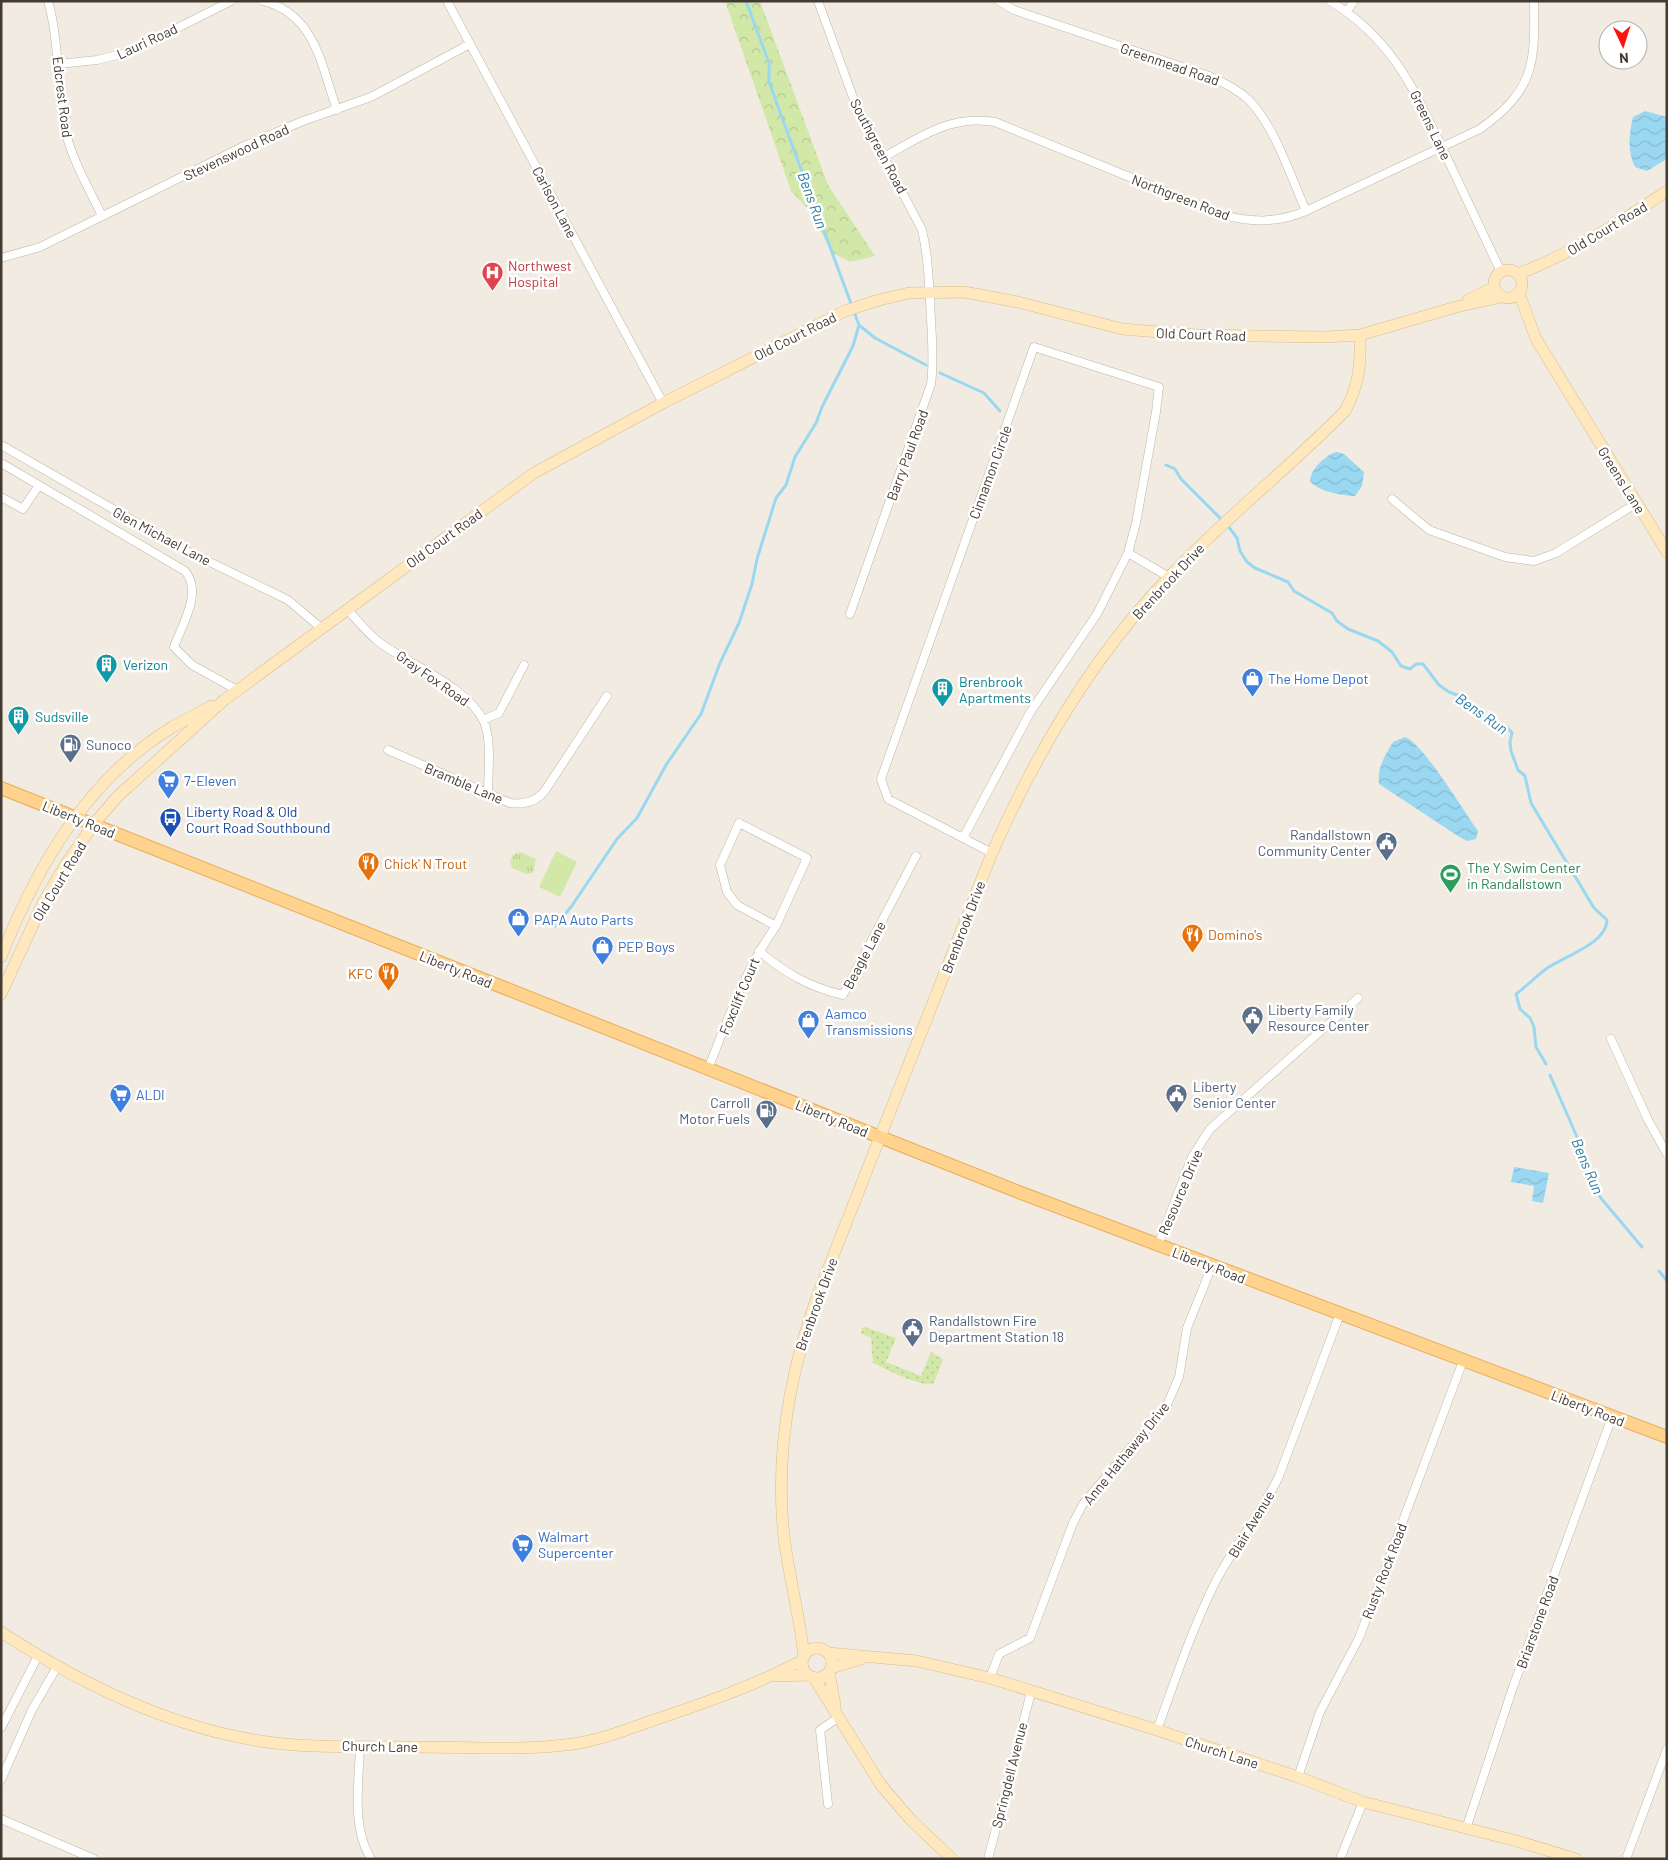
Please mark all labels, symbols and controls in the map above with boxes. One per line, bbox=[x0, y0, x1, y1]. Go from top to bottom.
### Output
street label: Lauri Road bbox=[114, 20, 180, 62]
north arrow bbox=[1598, 20, 1648, 70]
street label: Greenmead Road bbox=[1118, 39, 1222, 89]
text: N bbox=[1619, 50, 1629, 67]
street label: Edcrest Road bbox=[50, 56, 76, 138]
street label: Greens Lane bbox=[1407, 87, 1455, 163]
street label: Southgreen Road bbox=[847, 96, 911, 196]
street label: Stevenswood Road bbox=[180, 120, 292, 184]
street label: Carlson Lane bbox=[529, 163, 581, 241]
water label: Bens Run bbox=[794, 169, 832, 231]
street label: Northgreen Road bbox=[1130, 170, 1232, 224]
street label: Old Court Road bbox=[1564, 198, 1650, 258]
place label: Northwest Hospital bbox=[508, 257, 572, 290]
hospital icon: Northwest Hospital bbox=[480, 261, 504, 292]
street label: Old Court Road bbox=[751, 308, 839, 364]
street label: Old Court Road bbox=[1156, 324, 1246, 344]
street label: Barry Paul Road bbox=[883, 407, 931, 503]
street label: Cinnamon Circle bbox=[965, 423, 1015, 521]
street label: Greens Lane bbox=[1595, 443, 1649, 517]
street label: Glen Michael Lane bbox=[110, 503, 214, 569]
street label: Old Court Road bbox=[403, 505, 485, 571]
street label: Brenbrook Drive bbox=[1128, 539, 1208, 623]
street label: Gray Fox Road bbox=[393, 647, 473, 709]
building icon: Verizon bbox=[95, 652, 119, 683]
place label: Verizon bbox=[123, 656, 168, 673]
shop icon: The Home Depot bbox=[1240, 666, 1264, 697]
place label: The Home Depot bbox=[1268, 670, 1369, 687]
place label: Brenbrook Apartments bbox=[959, 673, 1031, 706]
building icon: Brenbrook Apartments bbox=[931, 677, 955, 708]
water label: Bens Run bbox=[1453, 689, 1512, 737]
building icon: Sudsville bbox=[7, 704, 31, 735]
place label: Sudsville bbox=[35, 708, 89, 725]
fuel station icon: Sunoco bbox=[58, 732, 82, 763]
place label: Sunoco bbox=[86, 736, 132, 753]
street label: Bramble Lane bbox=[422, 759, 506, 807]
supermarket icon: 7-Eleven bbox=[156, 768, 180, 799]
place label: 7-Eleven bbox=[184, 772, 237, 789]
street label: Liberty Road bbox=[40, 797, 118, 841]
place label: Liberty Road & Old Court Road Southbound bbox=[186, 803, 330, 836]
bus stop icon: Liberty Road & Old Court Road Southbound bbox=[158, 807, 182, 838]
place label: Randallstown Community Center bbox=[1258, 826, 1371, 859]
public building icon: Randallstown Community Center bbox=[1375, 830, 1399, 861]
street label: Old Court Road bbox=[29, 838, 89, 924]
restaurant icon: Chick' N Trout bbox=[356, 851, 380, 882]
place label: Chick' N Trout bbox=[384, 855, 467, 872]
place label: The Y Swim Center in Randallstown bbox=[1467, 859, 1581, 892]
sports icon: The Y Swim Center in Randallstown bbox=[1439, 863, 1463, 894]
street label: Brenbrook Drive bbox=[938, 878, 988, 976]
shop icon: PAPA Auto Parts bbox=[506, 907, 530, 938]
place label: PAPA Auto Parts bbox=[534, 911, 634, 928]
street label: Beagle Lane bbox=[839, 918, 889, 992]
restaurant icon: Domino's bbox=[1180, 922, 1204, 953]
place label: Domino's bbox=[1208, 926, 1263, 943]
shop icon: PEP Boys bbox=[590, 934, 614, 965]
place label: PEP Boys bbox=[618, 938, 675, 955]
street label: Liberty Road bbox=[417, 947, 495, 991]
street label: Foxcliff Court bbox=[715, 955, 763, 1037]
restaurant icon: KFC bbox=[377, 961, 401, 992]
place label: KFC bbox=[348, 965, 373, 982]
place label: Liberty Family Resource Center bbox=[1268, 1001, 1369, 1034]
place label: Aamco Transmissions bbox=[825, 1005, 913, 1038]
public building icon: Liberty Family Resource Center bbox=[1240, 1005, 1264, 1036]
shop icon: Aamco Transmissions bbox=[797, 1009, 821, 1040]
place label: Liberty Senior Center bbox=[1193, 1078, 1276, 1111]
supermarket icon: ALDI bbox=[108, 1082, 132, 1113]
public building icon: Liberty Senior Center bbox=[1165, 1082, 1189, 1113]
place label: ALDI bbox=[136, 1086, 165, 1103]
place label: Carroll Motor Fuels bbox=[679, 1094, 750, 1127]
street label: Liberty Road bbox=[793, 1096, 871, 1140]
fuel station icon: Carroll Motor Fuels bbox=[754, 1098, 778, 1129]
water label: Bens Run bbox=[1568, 1135, 1608, 1197]
street label: Resource Drive bbox=[1154, 1147, 1206, 1237]
street label: Liberty Road bbox=[1170, 1243, 1248, 1287]
street label: Brenbrook Drive bbox=[791, 1255, 841, 1353]
place label: Randallstown Fire Department Station 18 bbox=[929, 1312, 1064, 1345]
public building icon: Randallstown Fire Department Station 18 bbox=[901, 1316, 925, 1347]
street label: Liberty Road bbox=[1549, 1386, 1627, 1430]
street label: Anne Hathaway Drive bbox=[1079, 1398, 1173, 1508]
street label: Blair Avenue bbox=[1224, 1487, 1278, 1561]
street label: Rusty Rock Road bbox=[1358, 1521, 1410, 1621]
place label: Walmart Supercenter bbox=[538, 1528, 614, 1561]
supermarket icon: Walmart Supercenter bbox=[510, 1532, 534, 1563]
street label: Briarstone Road bbox=[1512, 1573, 1562, 1671]
street label: Springdell Avenue bbox=[988, 1720, 1030, 1830]
street label: Church Lane bbox=[1183, 1732, 1261, 1772]
street label: Church Lane bbox=[342, 1737, 418, 1755]

